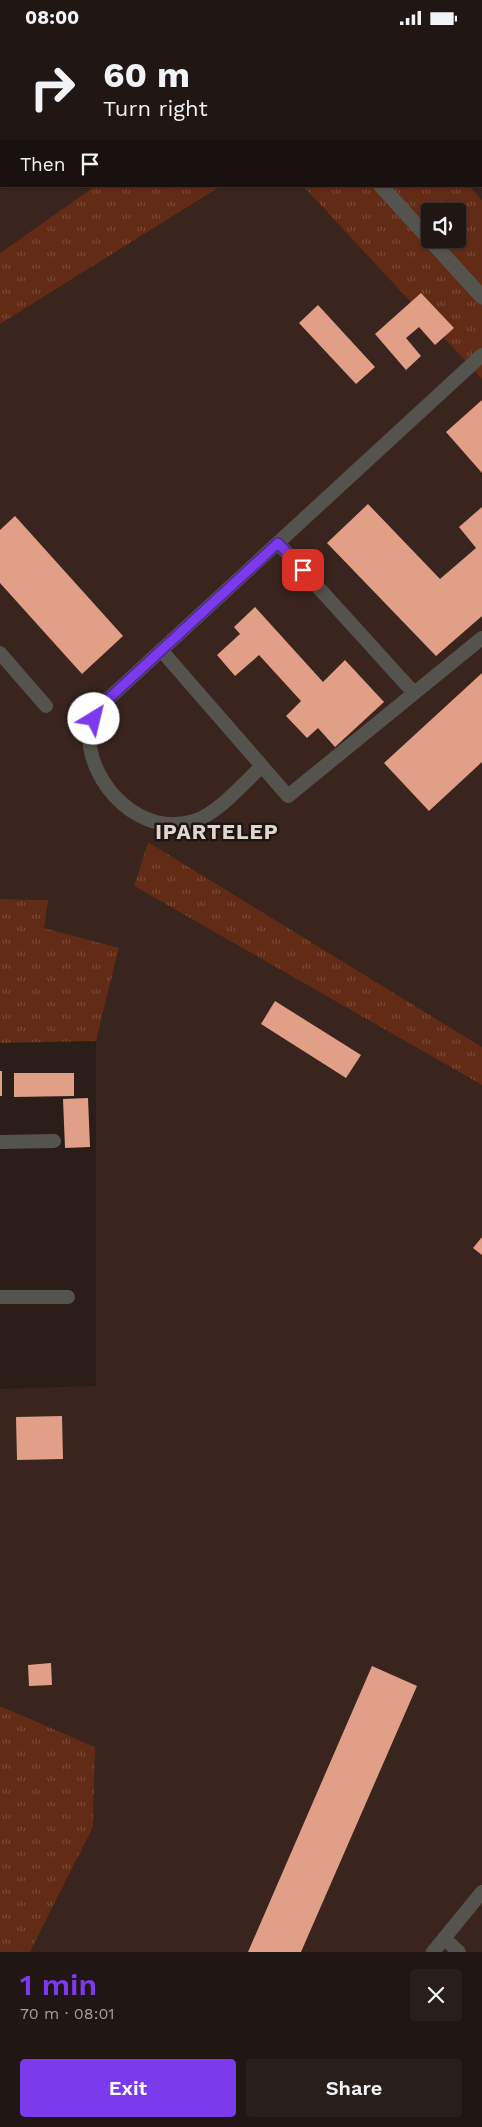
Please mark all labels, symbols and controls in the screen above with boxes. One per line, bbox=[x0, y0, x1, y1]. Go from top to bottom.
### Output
text: 08:00 bbox=[25, 6, 79, 29]
text: 60 m bbox=[103, 54, 190, 96]
icon: right bbox=[20, 55, 85, 120]
text: Turn right bbox=[103, 96, 208, 121]
icon: arrive bbox=[76, 150, 104, 178]
text: Then bbox=[20, 153, 66, 176]
map controls bbox=[421, 203, 466, 248]
button: sound bbox=[421, 203, 466, 248]
pin bbox=[282, 549, 324, 591]
icon: arrive bbox=[289, 556, 317, 584]
position arrow bbox=[67, 692, 119, 744]
district label: IPARTELEP bbox=[155, 819, 279, 844]
text: 1 min bbox=[20, 1967, 97, 2002]
button: close bbox=[410, 1969, 462, 2021]
text: 70 m · 08:01 bbox=[20, 2004, 115, 2023]
button: Exit bbox=[20, 2059, 236, 2117]
button: Share bbox=[246, 2059, 462, 2117]

